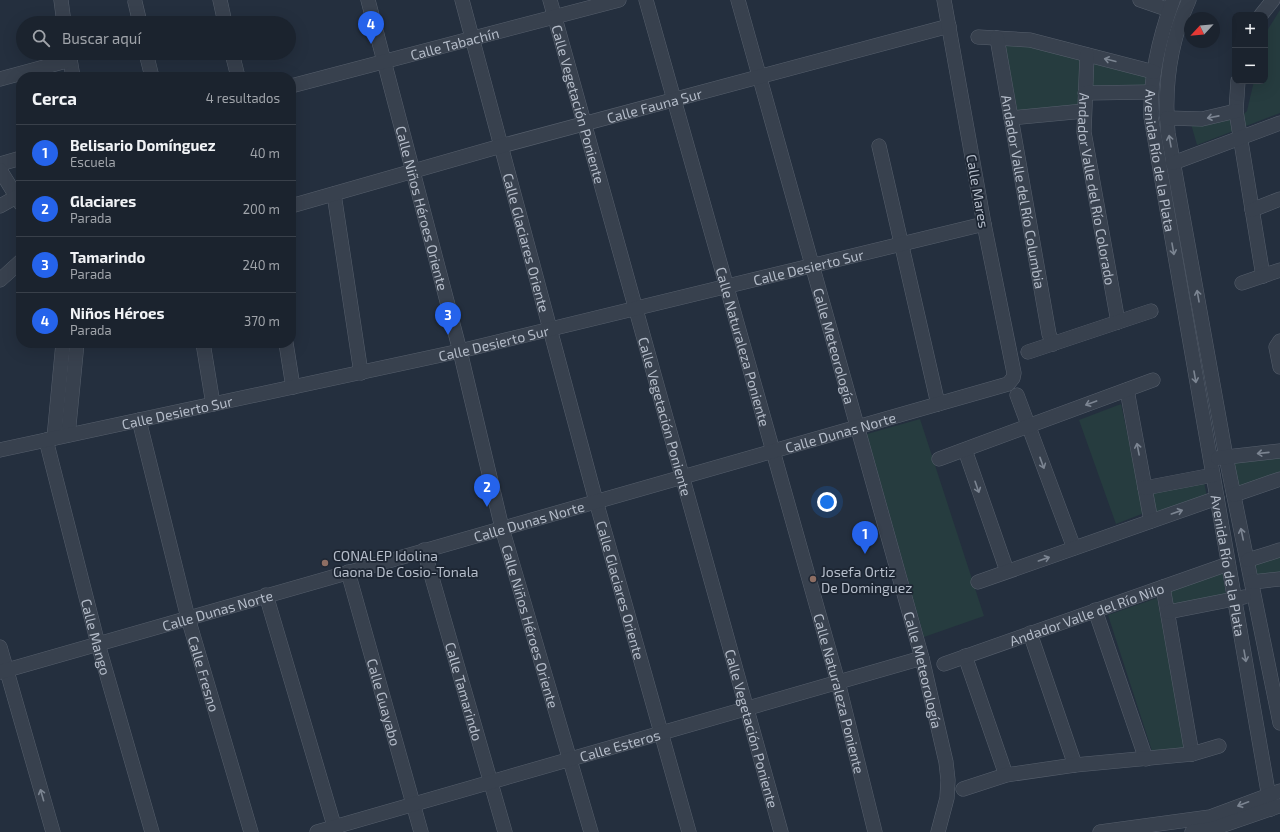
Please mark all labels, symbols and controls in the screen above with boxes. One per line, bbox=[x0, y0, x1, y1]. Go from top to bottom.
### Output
pin: 4 bbox=[358, 11, 384, 44]
north arrow bbox=[1184, 12, 1220, 48]
map controls bbox=[1232, 12, 1268, 84]
button: + bbox=[1232, 12, 1268, 48]
search box bbox=[16, 16, 296, 60]
street label: Calle Tabachín bbox=[408, 23, 501, 63]
street label: Calle Vegetación Poniente bbox=[549, 23, 609, 185]
icon: search bbox=[30, 27, 52, 49]
text: Buscar aquí bbox=[62, 29, 141, 47]
button: − bbox=[1232, 48, 1268, 84]
one-way arrow bbox=[1104, 56, 1117, 64]
street label: Calle Fauna Sur bbox=[605, 84, 704, 126]
text: Cerca bbox=[32, 88, 77, 108]
street label: Avenida Río de la Plata bbox=[1142, 89, 1179, 233]
text: 4 resultados bbox=[206, 90, 280, 106]
street label: Andador Valle del Río Colorado bbox=[1075, 92, 1120, 286]
street label: Andador Valle del Río Columbia bbox=[999, 93, 1049, 290]
one-way arrow bbox=[1207, 114, 1220, 122]
street label: Calle Niños Héroes Oriente bbox=[393, 124, 452, 292]
one-way arrow bbox=[1165, 135, 1173, 148]
text: Belisario Domínguez bbox=[70, 136, 216, 154]
text: 1 bbox=[42, 145, 48, 161]
text: 40 m bbox=[250, 145, 280, 161]
street label: Calle Mares bbox=[963, 153, 993, 229]
text: Escuela bbox=[70, 154, 116, 170]
street label: Calle Glaciares Oriente bbox=[500, 171, 554, 314]
text: Glaciares bbox=[70, 192, 136, 210]
text: 2 bbox=[41, 201, 49, 217]
text: 200 m bbox=[243, 201, 280, 217]
text: Parada bbox=[70, 210, 112, 226]
one-way arrow bbox=[1169, 242, 1177, 255]
street label: Calle Desierto Sur bbox=[751, 245, 866, 288]
text: Tamarindo bbox=[70, 248, 145, 266]
text: 3 bbox=[41, 257, 49, 273]
text: 240 m bbox=[243, 257, 280, 273]
street label: Calle Naturaleza Poniente bbox=[713, 265, 774, 428]
text: Parada bbox=[70, 266, 112, 282]
street label: Calle Meteorología bbox=[810, 286, 859, 406]
one-way arrow bbox=[1193, 290, 1201, 303]
pin: 3 bbox=[435, 302, 461, 335]
text: Niños Héroes bbox=[70, 304, 164, 322]
text: 4 bbox=[41, 313, 49, 329]
text: 370 m bbox=[244, 313, 280, 329]
street label: Calle Desierto Sur bbox=[437, 321, 551, 364]
text: Parada bbox=[70, 322, 112, 338]
street label: Calle Vegetación Poniente bbox=[635, 335, 696, 498]
one-way arrow bbox=[1191, 370, 1199, 383]
street label: Calle Desierto Sur bbox=[120, 392, 234, 432]
one-way arrow bbox=[1085, 400, 1097, 408]
street label: Calle Dunas Norte bbox=[783, 408, 898, 456]
one-way arrow bbox=[1134, 443, 1142, 456]
one-way arrow bbox=[1257, 449, 1270, 457]
one-way arrow bbox=[1039, 456, 1047, 468]
pin: 2 bbox=[474, 474, 500, 507]
one-way arrow bbox=[974, 480, 982, 492]
your location bbox=[817, 492, 837, 512]
street label: Avenida Río de la Plata bbox=[1208, 493, 1249, 638]
street label: Calle Dunas Norte bbox=[472, 497, 586, 545]
one-way arrow bbox=[1171, 508, 1184, 515]
street label: Calle Glaciares Oriente bbox=[593, 519, 649, 661]
pin: 1 bbox=[852, 521, 878, 554]
one-way arrow bbox=[1238, 528, 1246, 541]
street label: Calle Niños Héroes Oriente bbox=[499, 542, 563, 710]
place label: CONALEP Idolina Gaona De Cosio-Tonala bbox=[333, 547, 478, 580]
one-way arrow bbox=[1038, 554, 1050, 562]
marker: CONALEP Idolina Gaona De Cosio-Tonala bbox=[320, 558, 330, 568]
place label: Josefa Ortiz De Dominguez bbox=[821, 563, 913, 596]
marker: Josefa Ortiz De Dominguez bbox=[808, 574, 818, 584]
street label: Andador Valle del Río Nilo bbox=[1007, 579, 1166, 649]
street label: Calle Dunas Norte bbox=[160, 586, 275, 634]
street label: Calle Mango bbox=[78, 597, 115, 677]
street label: Calle Meteorología bbox=[901, 609, 946, 730]
street label: Calle Naturaleza Poniente bbox=[811, 611, 869, 775]
street label: Calle Fresno bbox=[185, 634, 224, 714]
street label: Calle Tamarindo bbox=[442, 640, 487, 743]
street label: Calle Vegetación Poniente bbox=[722, 647, 782, 810]
one-way arrow bbox=[1241, 649, 1249, 662]
street label: Calle Guayabo bbox=[364, 656, 405, 748]
street label: Calle Esteros bbox=[577, 725, 662, 765]
one-way arrow bbox=[38, 788, 45, 801]
one-way arrow bbox=[1238, 801, 1250, 809]

